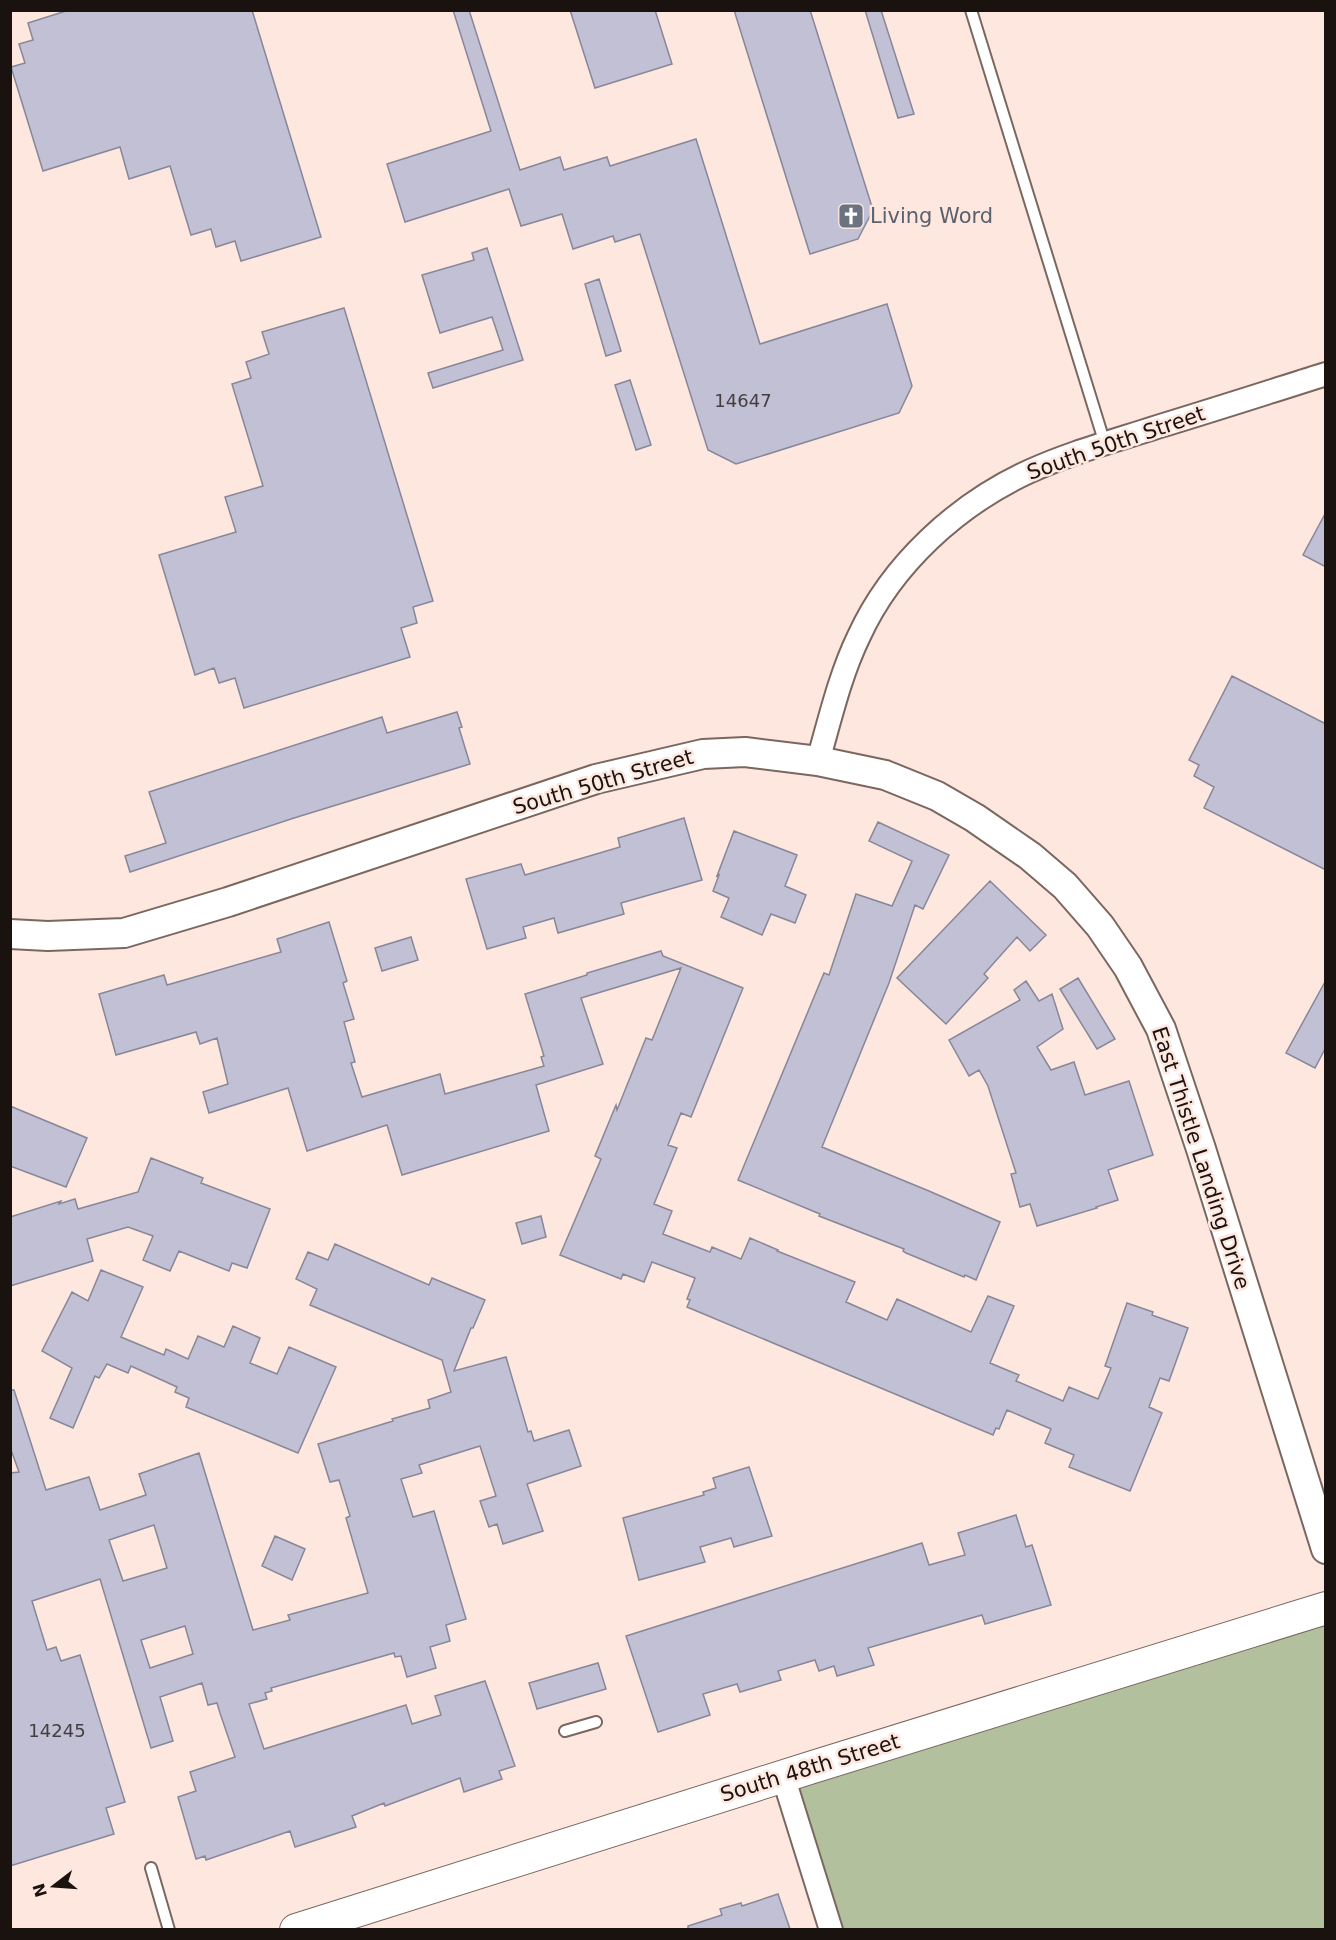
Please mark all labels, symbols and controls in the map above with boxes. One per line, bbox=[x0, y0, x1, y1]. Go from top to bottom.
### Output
church icon: Living Word bbox=[836, 201, 866, 231]
place label: Living Word bbox=[870, 204, 993, 228]
house number: 14647 bbox=[714, 390, 772, 411]
street label: South 50th Street bbox=[1024, 401, 1208, 485]
street label: South 50th Street bbox=[510, 745, 696, 819]
street label: East Thistle Landing Drive bbox=[1147, 1024, 1255, 1292]
house number: 14245 bbox=[28, 1720, 86, 1741]
street label: South 48th Street bbox=[717, 1729, 903, 1807]
north arrow bbox=[24, 1856, 84, 1916]
text: N bbox=[29, 1881, 51, 1899]

